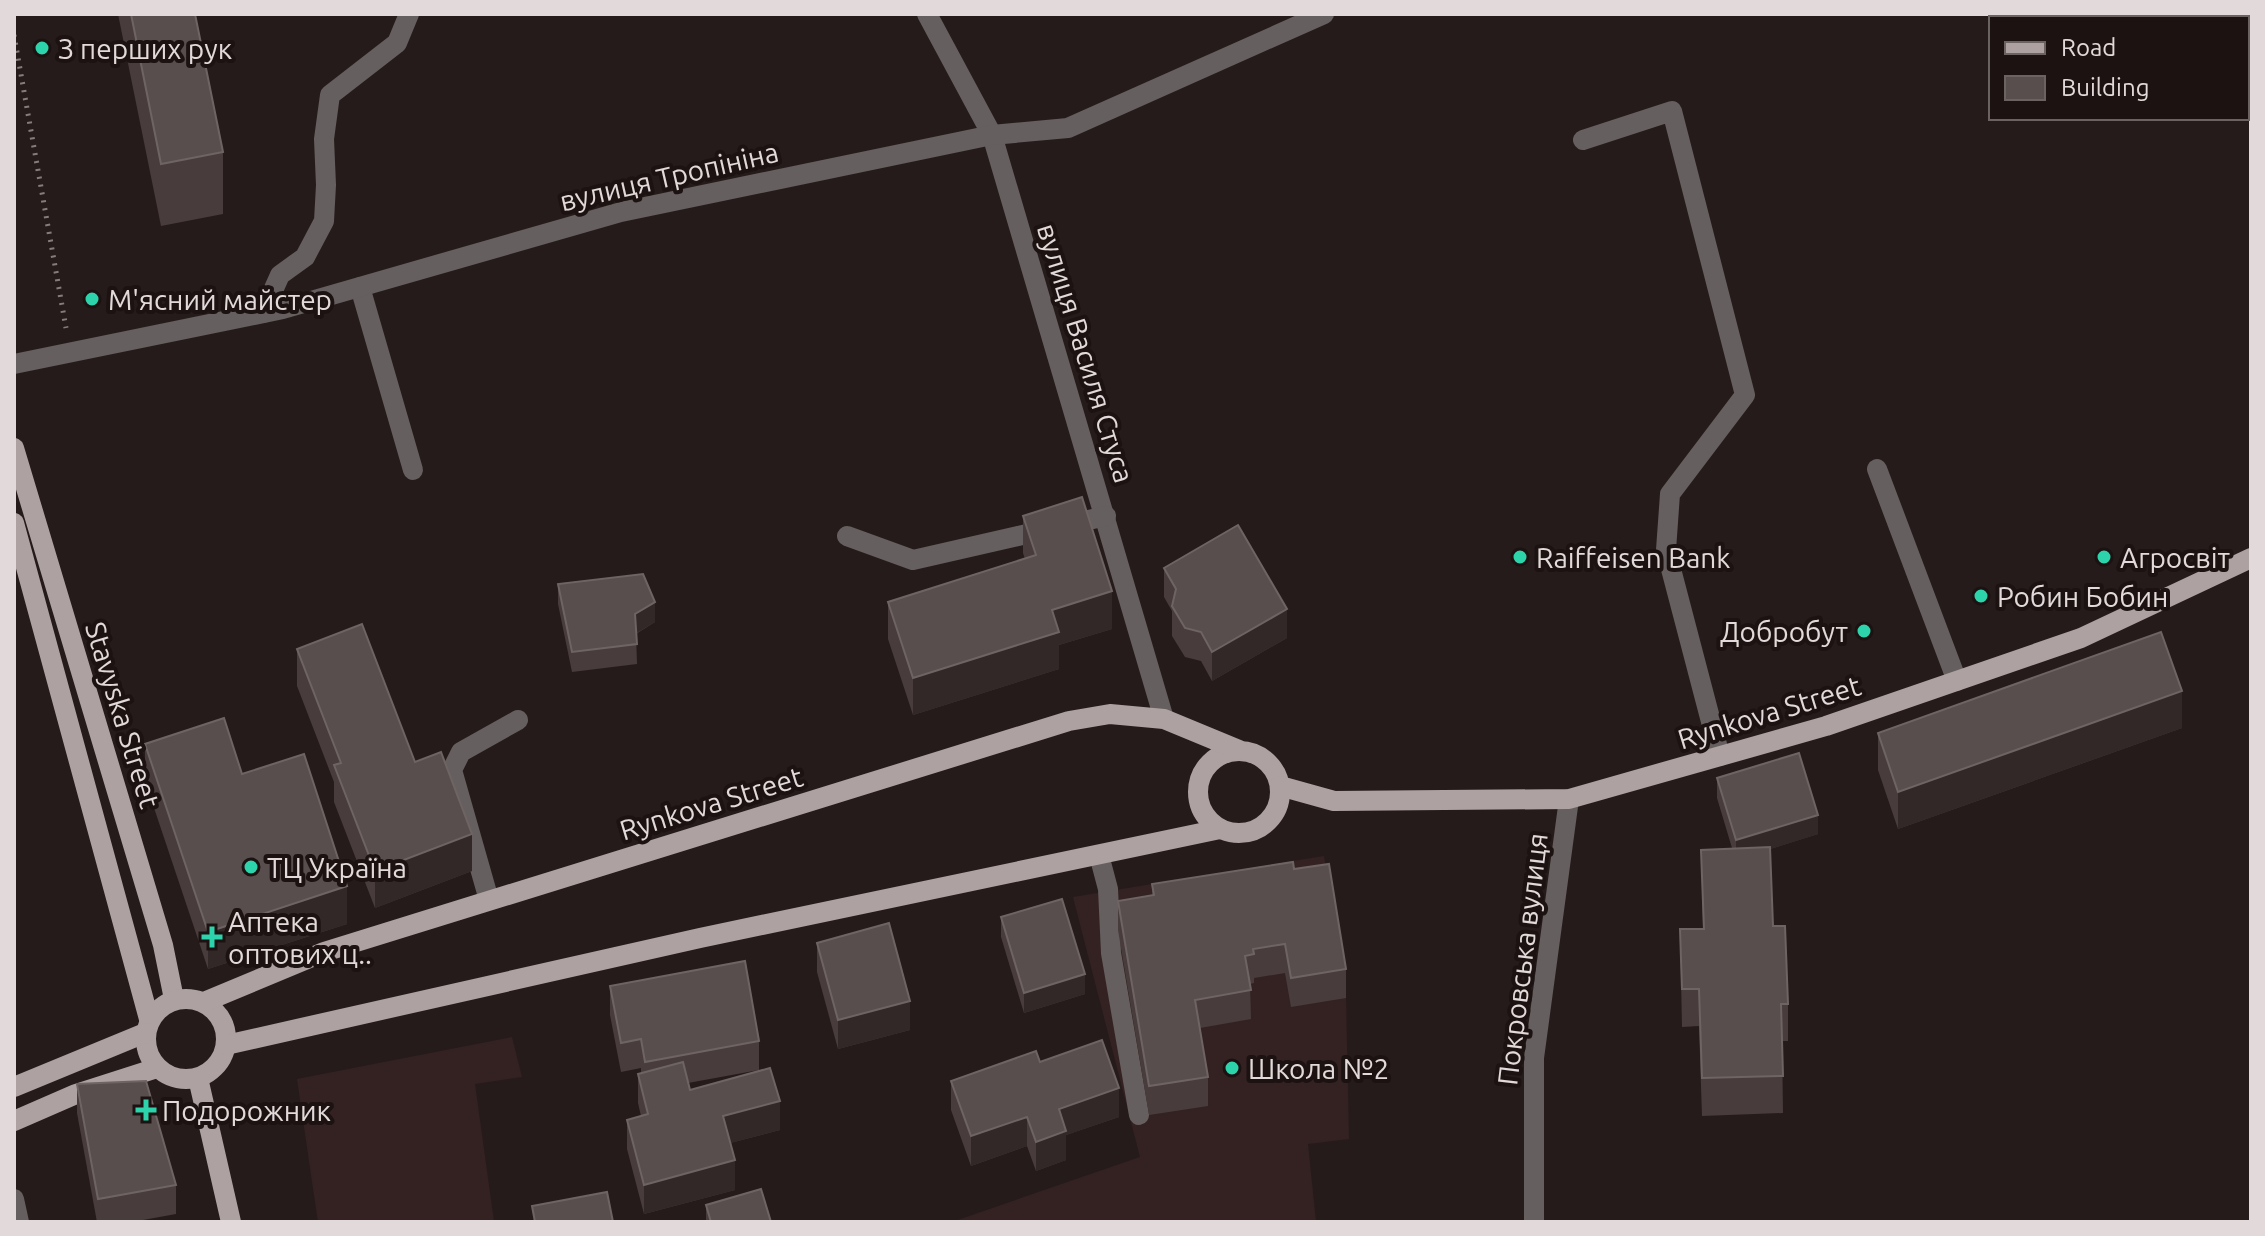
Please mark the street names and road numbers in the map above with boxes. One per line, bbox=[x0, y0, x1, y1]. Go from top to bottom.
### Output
street label: вулиця Тропініна bbox=[557, 136, 781, 216]
street label: вулиця Василя Стуса bbox=[1032, 220, 1140, 486]
street label: Stavyska Street bbox=[80, 618, 166, 812]
street label: Rynkova Street bbox=[1674, 669, 1864, 755]
street label: Rynkova Street bbox=[616, 760, 806, 846]
street label: Покровська вулиця bbox=[1491, 831, 1553, 1087]

